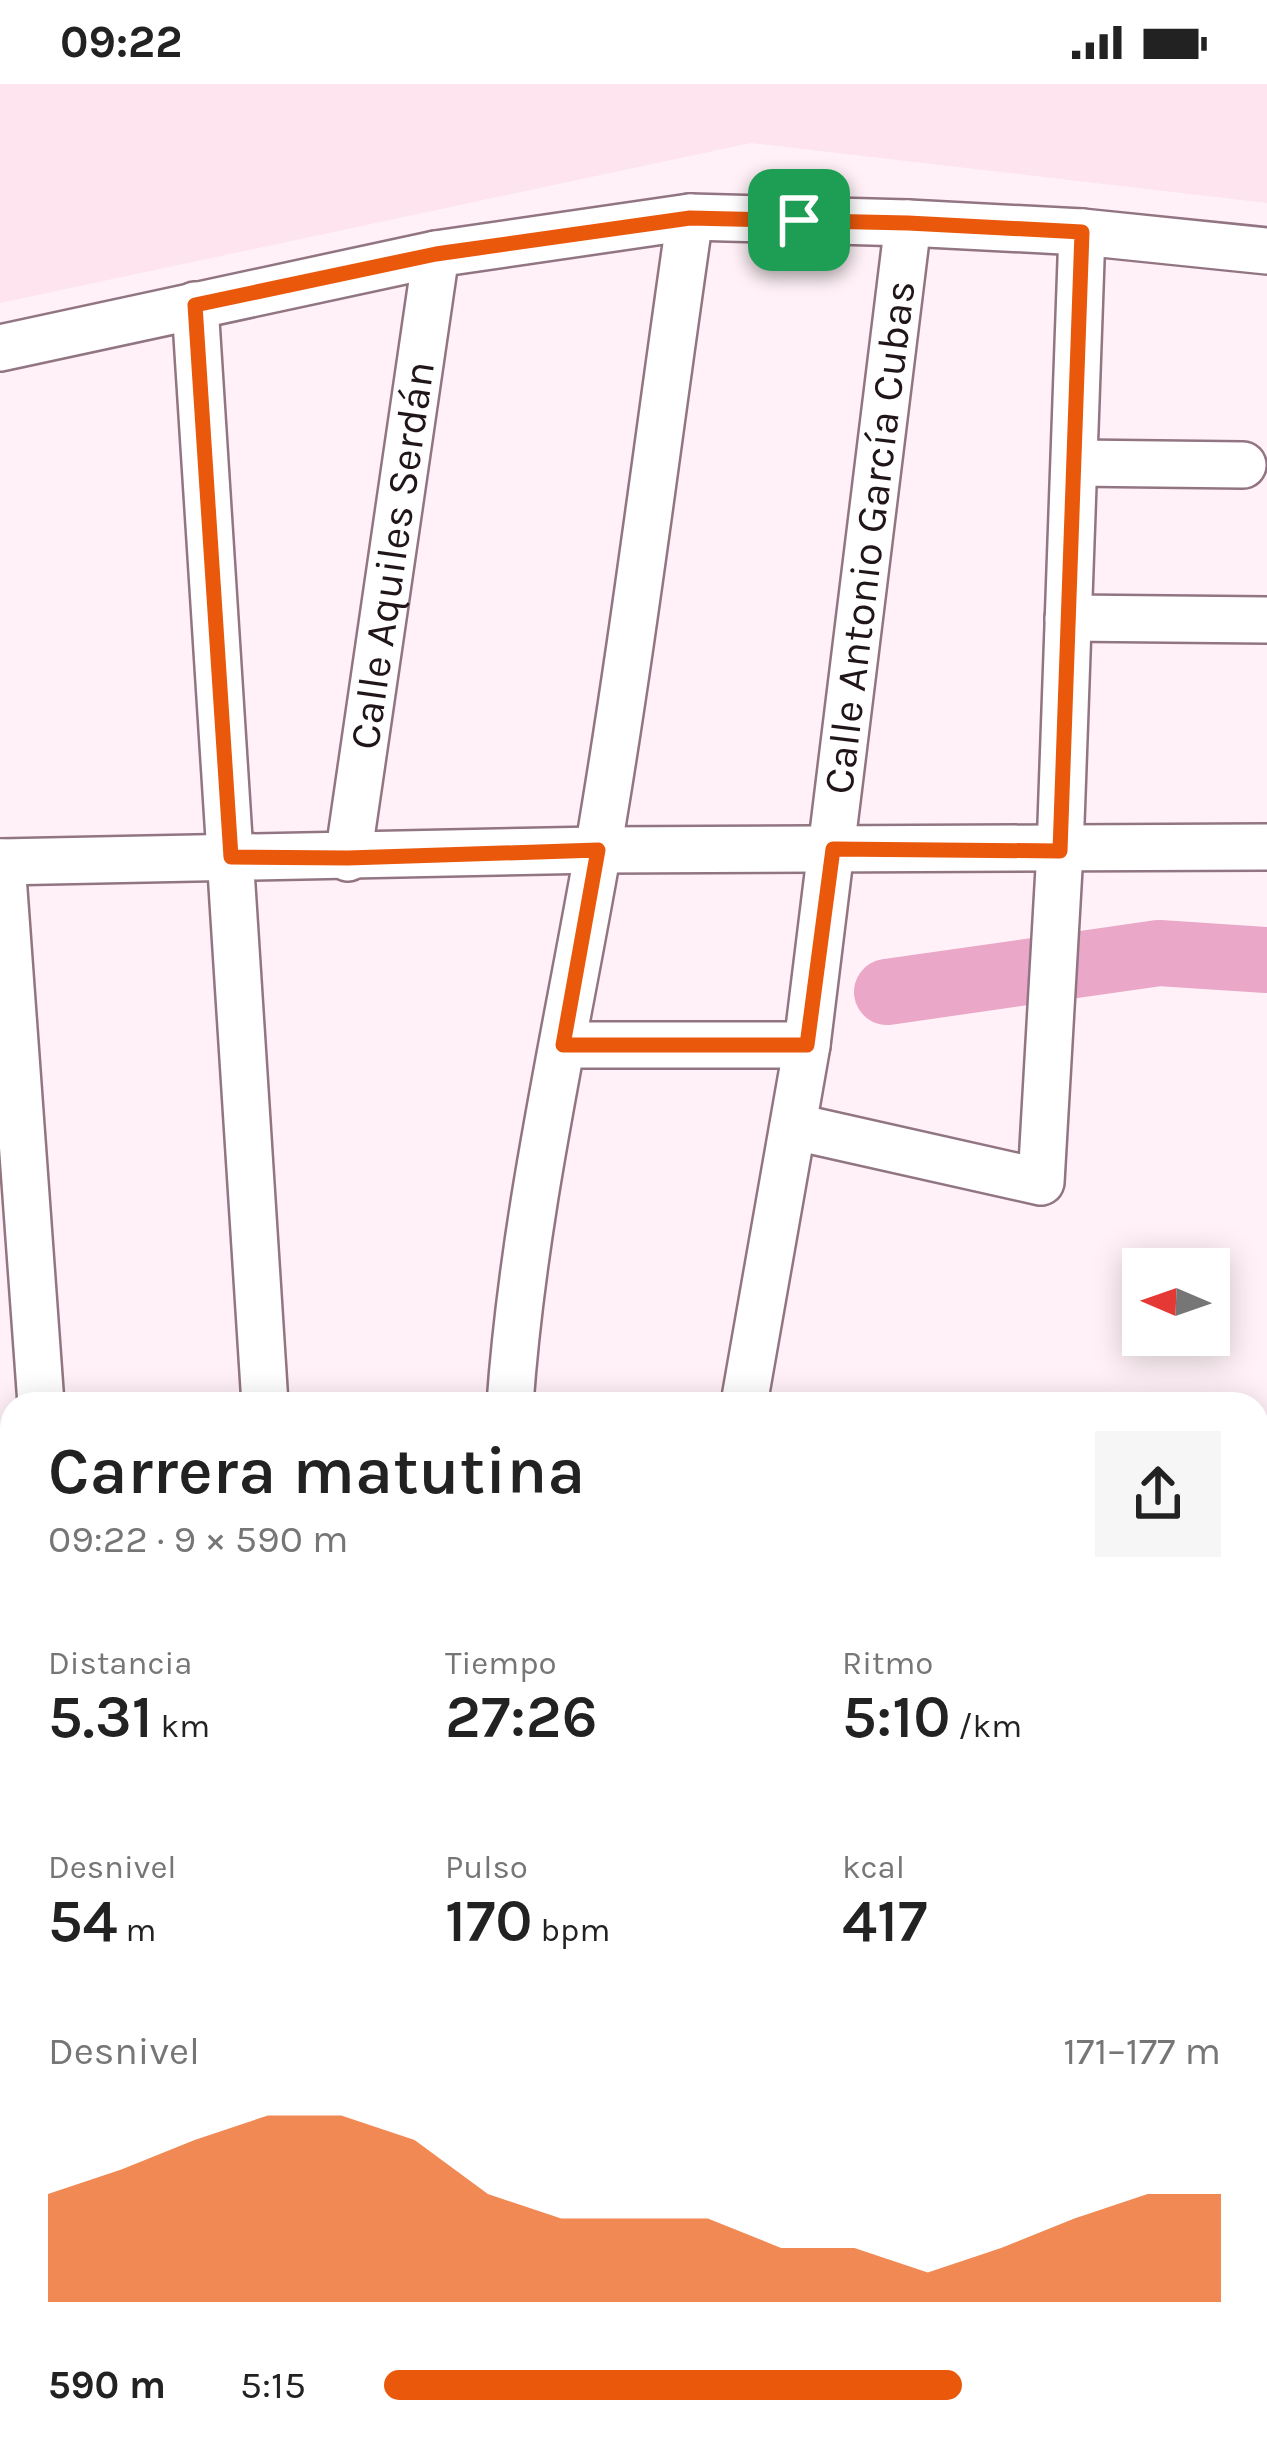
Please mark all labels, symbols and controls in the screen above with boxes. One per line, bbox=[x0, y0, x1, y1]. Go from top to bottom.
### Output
text: 09:22 bbox=[60, 16, 183, 68]
pin bbox=[748, 169, 850, 271]
icon: arrive bbox=[766, 187, 832, 253]
street label: Calle Antonio García Cubas bbox=[813, 278, 926, 797]
street label: Calle Aquiles Serdán bbox=[339, 358, 445, 753]
north arrow bbox=[1122, 1248, 1230, 1356]
map controls bbox=[1122, 1248, 1230, 1356]
button: share bbox=[1095, 1431, 1221, 1557]
text: Carrera matutina bbox=[48, 1432, 585, 1510]
text: 09:22 · 9 × 590 m bbox=[48, 1516, 349, 1562]
text: Distancia bbox=[48, 1644, 192, 1682]
text: Tiempo bbox=[445, 1644, 557, 1682]
text: Ritmo bbox=[842, 1644, 933, 1682]
text: 5.31 bbox=[48, 1682, 153, 1752]
text: 27:26 bbox=[445, 1682, 598, 1752]
text: 5:10 bbox=[842, 1682, 950, 1752]
text: km bbox=[153, 1707, 210, 1745]
text: /km bbox=[950, 1707, 1022, 1745]
text: Desnivel bbox=[48, 1848, 177, 1886]
text: Pulso bbox=[445, 1848, 528, 1886]
text: kcal bbox=[842, 1848, 905, 1886]
text: 54 bbox=[48, 1886, 118, 1956]
text: 170 bbox=[445, 1886, 533, 1956]
text: 417 bbox=[842, 1886, 927, 1956]
text: m bbox=[118, 1911, 156, 1949]
text: bpm bbox=[533, 1911, 610, 1949]
text: Desnivel bbox=[48, 2028, 200, 2074]
text: 171–177 m bbox=[1063, 2028, 1221, 2074]
text: 590 m bbox=[48, 2362, 166, 2408]
text: 5:15 bbox=[240, 2362, 306, 2408]

